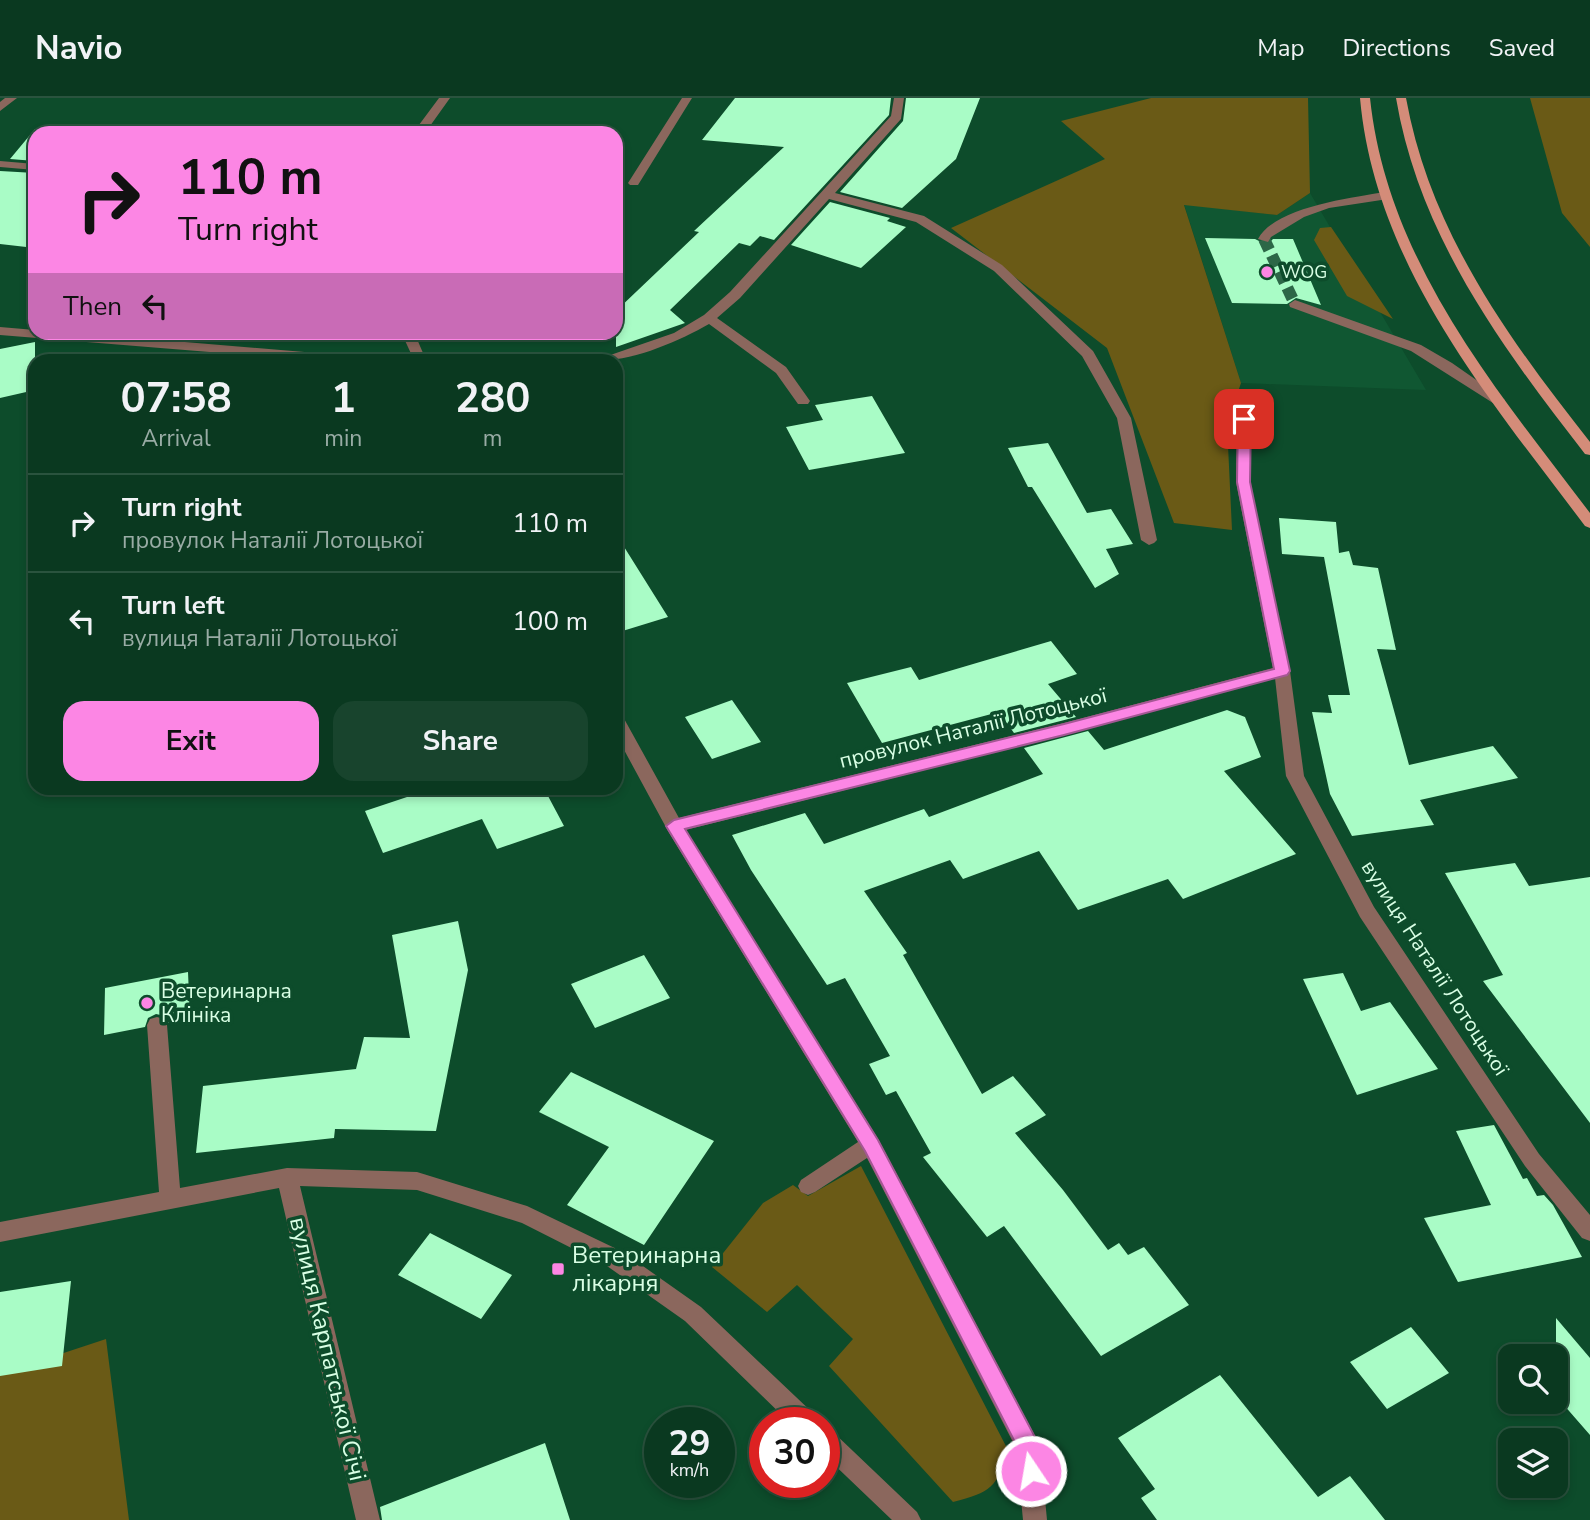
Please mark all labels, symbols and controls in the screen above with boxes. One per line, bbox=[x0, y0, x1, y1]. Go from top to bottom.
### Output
text: Navio bbox=[35, 26, 122, 71]
text: Map bbox=[1257, 32, 1304, 64]
text: Directions bbox=[1342, 32, 1451, 64]
text: Saved bbox=[1489, 32, 1555, 64]
text: 110 m bbox=[178, 144, 322, 211]
icon: right bbox=[63, 154, 154, 245]
text: Turn right bbox=[178, 208, 318, 251]
place label: WOG bbox=[1281, 260, 1327, 284]
marker: WOG bbox=[1259, 264, 1275, 280]
icon: left bbox=[136, 287, 174, 325]
text: Then bbox=[63, 289, 122, 324]
text: 07:58 bbox=[121, 370, 232, 427]
text: 1 bbox=[331, 370, 356, 427]
text: 280 bbox=[455, 370, 530, 427]
pin bbox=[1214, 389, 1274, 449]
icon: arrive bbox=[1225, 400, 1263, 438]
text: Arrival bbox=[142, 423, 211, 454]
text: min bbox=[324, 423, 362, 454]
text: m bbox=[483, 423, 503, 454]
text: Turn right bbox=[122, 490, 241, 525]
icon: right bbox=[63, 504, 101, 542]
text: 110 m bbox=[512, 506, 588, 541]
text: провулок Наталії Лотоцької bbox=[122, 525, 423, 556]
text: Turn left bbox=[122, 588, 225, 623]
icon: left bbox=[63, 602, 101, 640]
text: 100 m bbox=[512, 604, 588, 639]
text: вулиця Наталії Лотоцької bbox=[122, 623, 397, 654]
street label: провулок Наталії Лотоцької bbox=[836, 681, 1111, 775]
button: Exit bbox=[63, 701, 319, 781]
button: Share bbox=[333, 701, 588, 781]
street label: вулиця Наталії Лотоцької bbox=[1355, 855, 1516, 1082]
place label: Ветеринарна Клініка bbox=[161, 977, 292, 1029]
marker: Ветеринарна Клініка bbox=[139, 995, 155, 1011]
street label: вулиця Карпатської Січі bbox=[282, 1214, 374, 1484]
place label: Ветеринарна лікарня bbox=[572, 1239, 721, 1299]
marker: Ветеринарна лікарня bbox=[550, 1261, 566, 1277]
map controls bbox=[1498, 1344, 1568, 1498]
button: search bbox=[1498, 1344, 1568, 1414]
speed limit sign: 30 bbox=[749, 1407, 840, 1498]
text: 29 bbox=[668, 1420, 711, 1467]
button: layers bbox=[1498, 1428, 1568, 1498]
position arrow bbox=[994, 1434, 1068, 1508]
text: km/h bbox=[670, 1458, 709, 1482]

